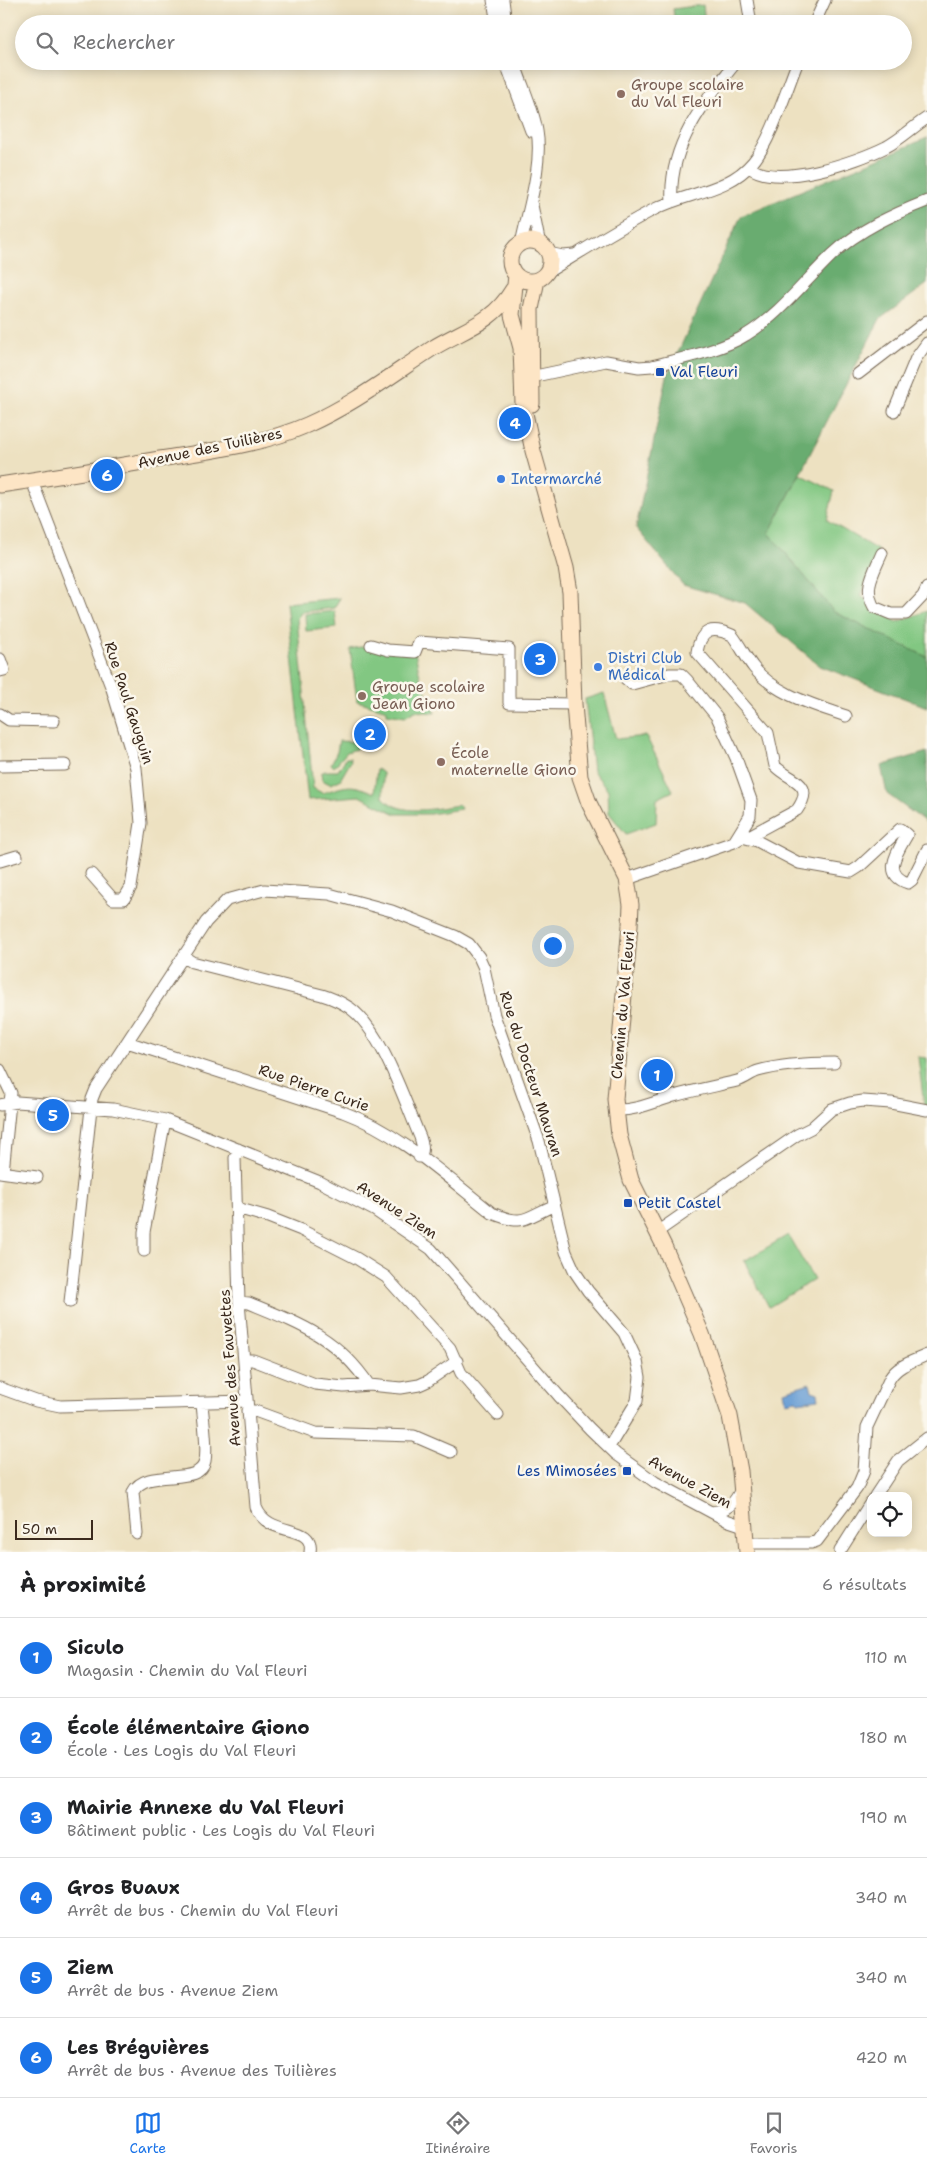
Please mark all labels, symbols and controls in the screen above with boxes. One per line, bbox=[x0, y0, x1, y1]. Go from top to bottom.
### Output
search box bbox=[15, 15, 912, 70]
icon: search bbox=[33, 29, 61, 57]
text: Rechercher bbox=[73, 30, 176, 55]
place label: Groupe scolaire du Val Fleuri bbox=[631, 75, 744, 112]
marker: Groupe scolaire du Val Fleuri bbox=[615, 88, 627, 100]
place label: Val Fleuri bbox=[670, 362, 738, 382]
marker: Val Fleuri bbox=[654, 366, 666, 378]
pin: 4 bbox=[499, 404, 531, 442]
street label: Avenue des Tuilières bbox=[136, 423, 284, 473]
pin: 6 bbox=[91, 456, 123, 494]
place label: Intermarché bbox=[511, 469, 602, 489]
marker: Intermarché bbox=[495, 473, 507, 485]
street label: Rue Paul Gauguin bbox=[100, 639, 158, 767]
pin: 3 bbox=[524, 640, 556, 678]
place label: Distri Club Médical bbox=[608, 648, 682, 685]
marker: Distri Club Médical bbox=[592, 661, 604, 673]
place label: Groupe scolaire Jean Giono bbox=[372, 677, 485, 714]
marker: Groupe scolaire Jean Giono bbox=[356, 690, 368, 702]
pin: 2 bbox=[354, 715, 386, 753]
place label: École maternelle Giono bbox=[451, 742, 576, 780]
marker: École maternelle Giono bbox=[435, 756, 447, 768]
street label: Chemin du Val Fleuri bbox=[607, 930, 639, 1080]
your location bbox=[540, 933, 566, 959]
street label: Rue du Docteur Mauran bbox=[495, 989, 567, 1159]
pin: 1 bbox=[641, 1056, 673, 1094]
street label: Rue Pierre Curie bbox=[256, 1060, 372, 1116]
pin: 5 bbox=[37, 1096, 69, 1134]
street label: Avenue Ziem bbox=[353, 1176, 441, 1244]
place label: Petit Castel bbox=[638, 1193, 721, 1213]
marker: Petit Castel bbox=[622, 1197, 634, 1209]
street label: Avenue des Fauvettes bbox=[215, 1289, 245, 1447]
street label: Avenue Ziem bbox=[645, 1451, 735, 1513]
place label: Les Mimosées bbox=[517, 1461, 617, 1481]
marker: Les Mimosées bbox=[621, 1465, 633, 1477]
map controls bbox=[867, 1492, 912, 1537]
button: locate bbox=[867, 1492, 912, 1537]
scale bar bbox=[15, 1517, 92, 1540]
text: 50 m bbox=[22, 1520, 57, 1538]
text: À proximité bbox=[20, 1571, 146, 1599]
text: 6 résultats bbox=[822, 1574, 907, 1595]
text: Siculo bbox=[67, 1635, 124, 1660]
text: 1 bbox=[32, 1647, 40, 1668]
text: 110 m bbox=[864, 1647, 907, 1668]
text: Magasin · Chemin du Val Fleuri bbox=[67, 1660, 307, 1681]
text: École élémentaire Giono bbox=[67, 1715, 309, 1740]
text: 2 bbox=[30, 1727, 42, 1748]
text: 180 m bbox=[859, 1727, 907, 1748]
text: École · Les Logis du Val Fleuri bbox=[67, 1740, 296, 1761]
text: Mairie Annexe du Val Fleuri bbox=[67, 1795, 344, 1820]
text: 3 bbox=[30, 1807, 42, 1828]
text: 190 m bbox=[860, 1807, 907, 1828]
text: Bâtiment public · Les Logis du Val Fleuri bbox=[67, 1820, 375, 1841]
text: Gros Buaux bbox=[67, 1875, 180, 1900]
text: 4 bbox=[30, 1887, 42, 1908]
text: 340 m bbox=[855, 1887, 907, 1908]
text: Arrêt de bus · Chemin du Val Fleuri bbox=[67, 1900, 339, 1921]
text: Ziem bbox=[67, 1955, 114, 1980]
text: 5 bbox=[31, 1967, 41, 1988]
text: 340 m bbox=[855, 1967, 907, 1988]
text: Arrêt de bus · Avenue Ziem bbox=[67, 1980, 278, 2001]
text: Les Bréguières bbox=[67, 2035, 209, 2060]
text: 6 bbox=[30, 2047, 42, 2068]
text: 420 m bbox=[856, 2047, 907, 2068]
text: Arrêt de bus · Avenue des Tuilières bbox=[67, 2060, 337, 2081]
tab: Carte bbox=[130, 2109, 166, 2157]
tab: Itinéraire bbox=[425, 2109, 490, 2157]
tab: Favoris bbox=[750, 2109, 797, 2157]

